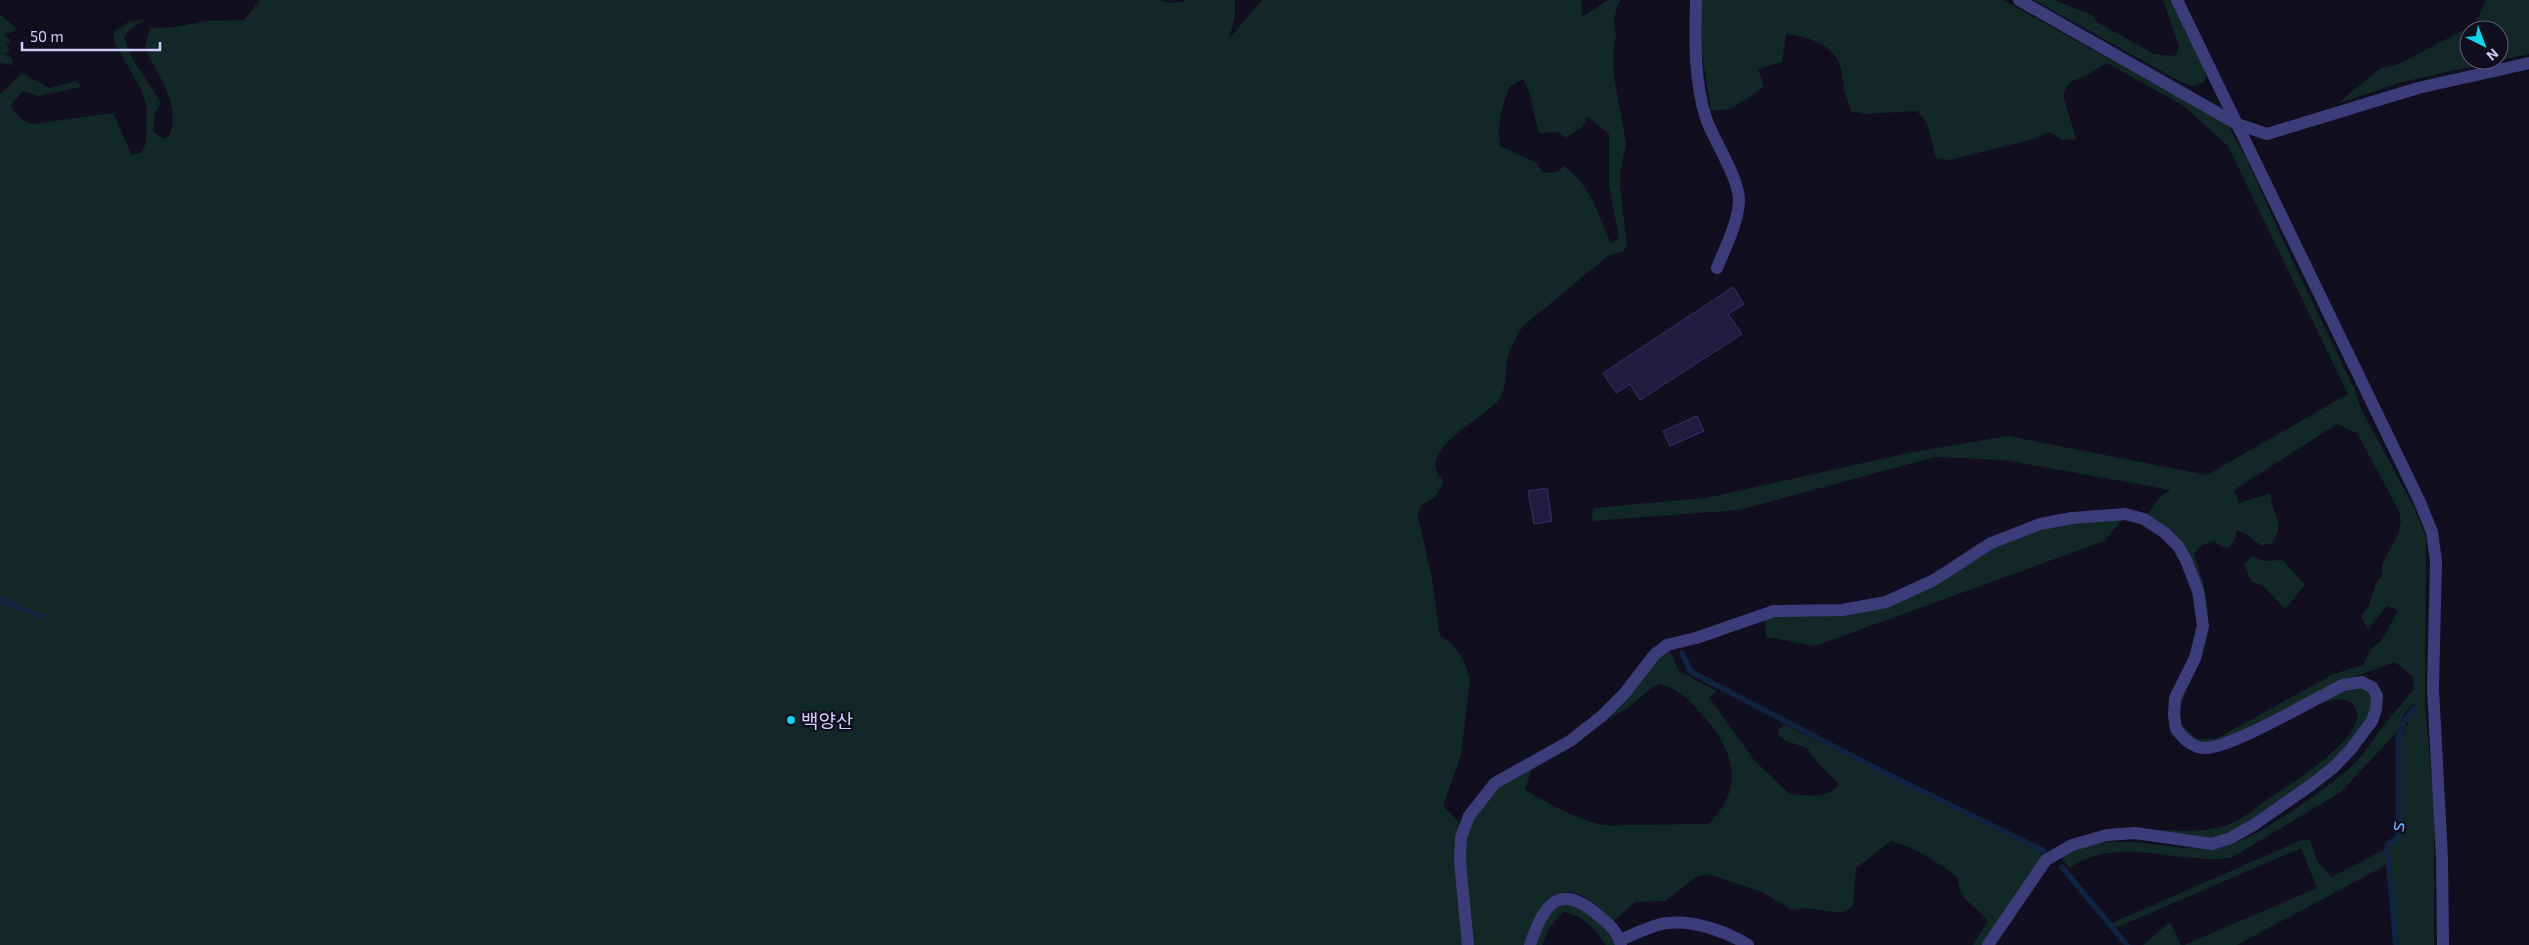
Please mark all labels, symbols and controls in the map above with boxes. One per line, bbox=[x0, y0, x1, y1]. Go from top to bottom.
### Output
scale bar bbox=[22, 20, 160, 52]
north arrow bbox=[2459, 20, 2509, 70]
text: 50 m bbox=[30, 27, 64, 45]
text: N bbox=[2484, 45, 2502, 65]
place label: 백양산 bbox=[801, 709, 853, 732]
marker: 백양산 bbox=[785, 714, 797, 726]
water label: s bbox=[2383, 819, 2409, 833]

